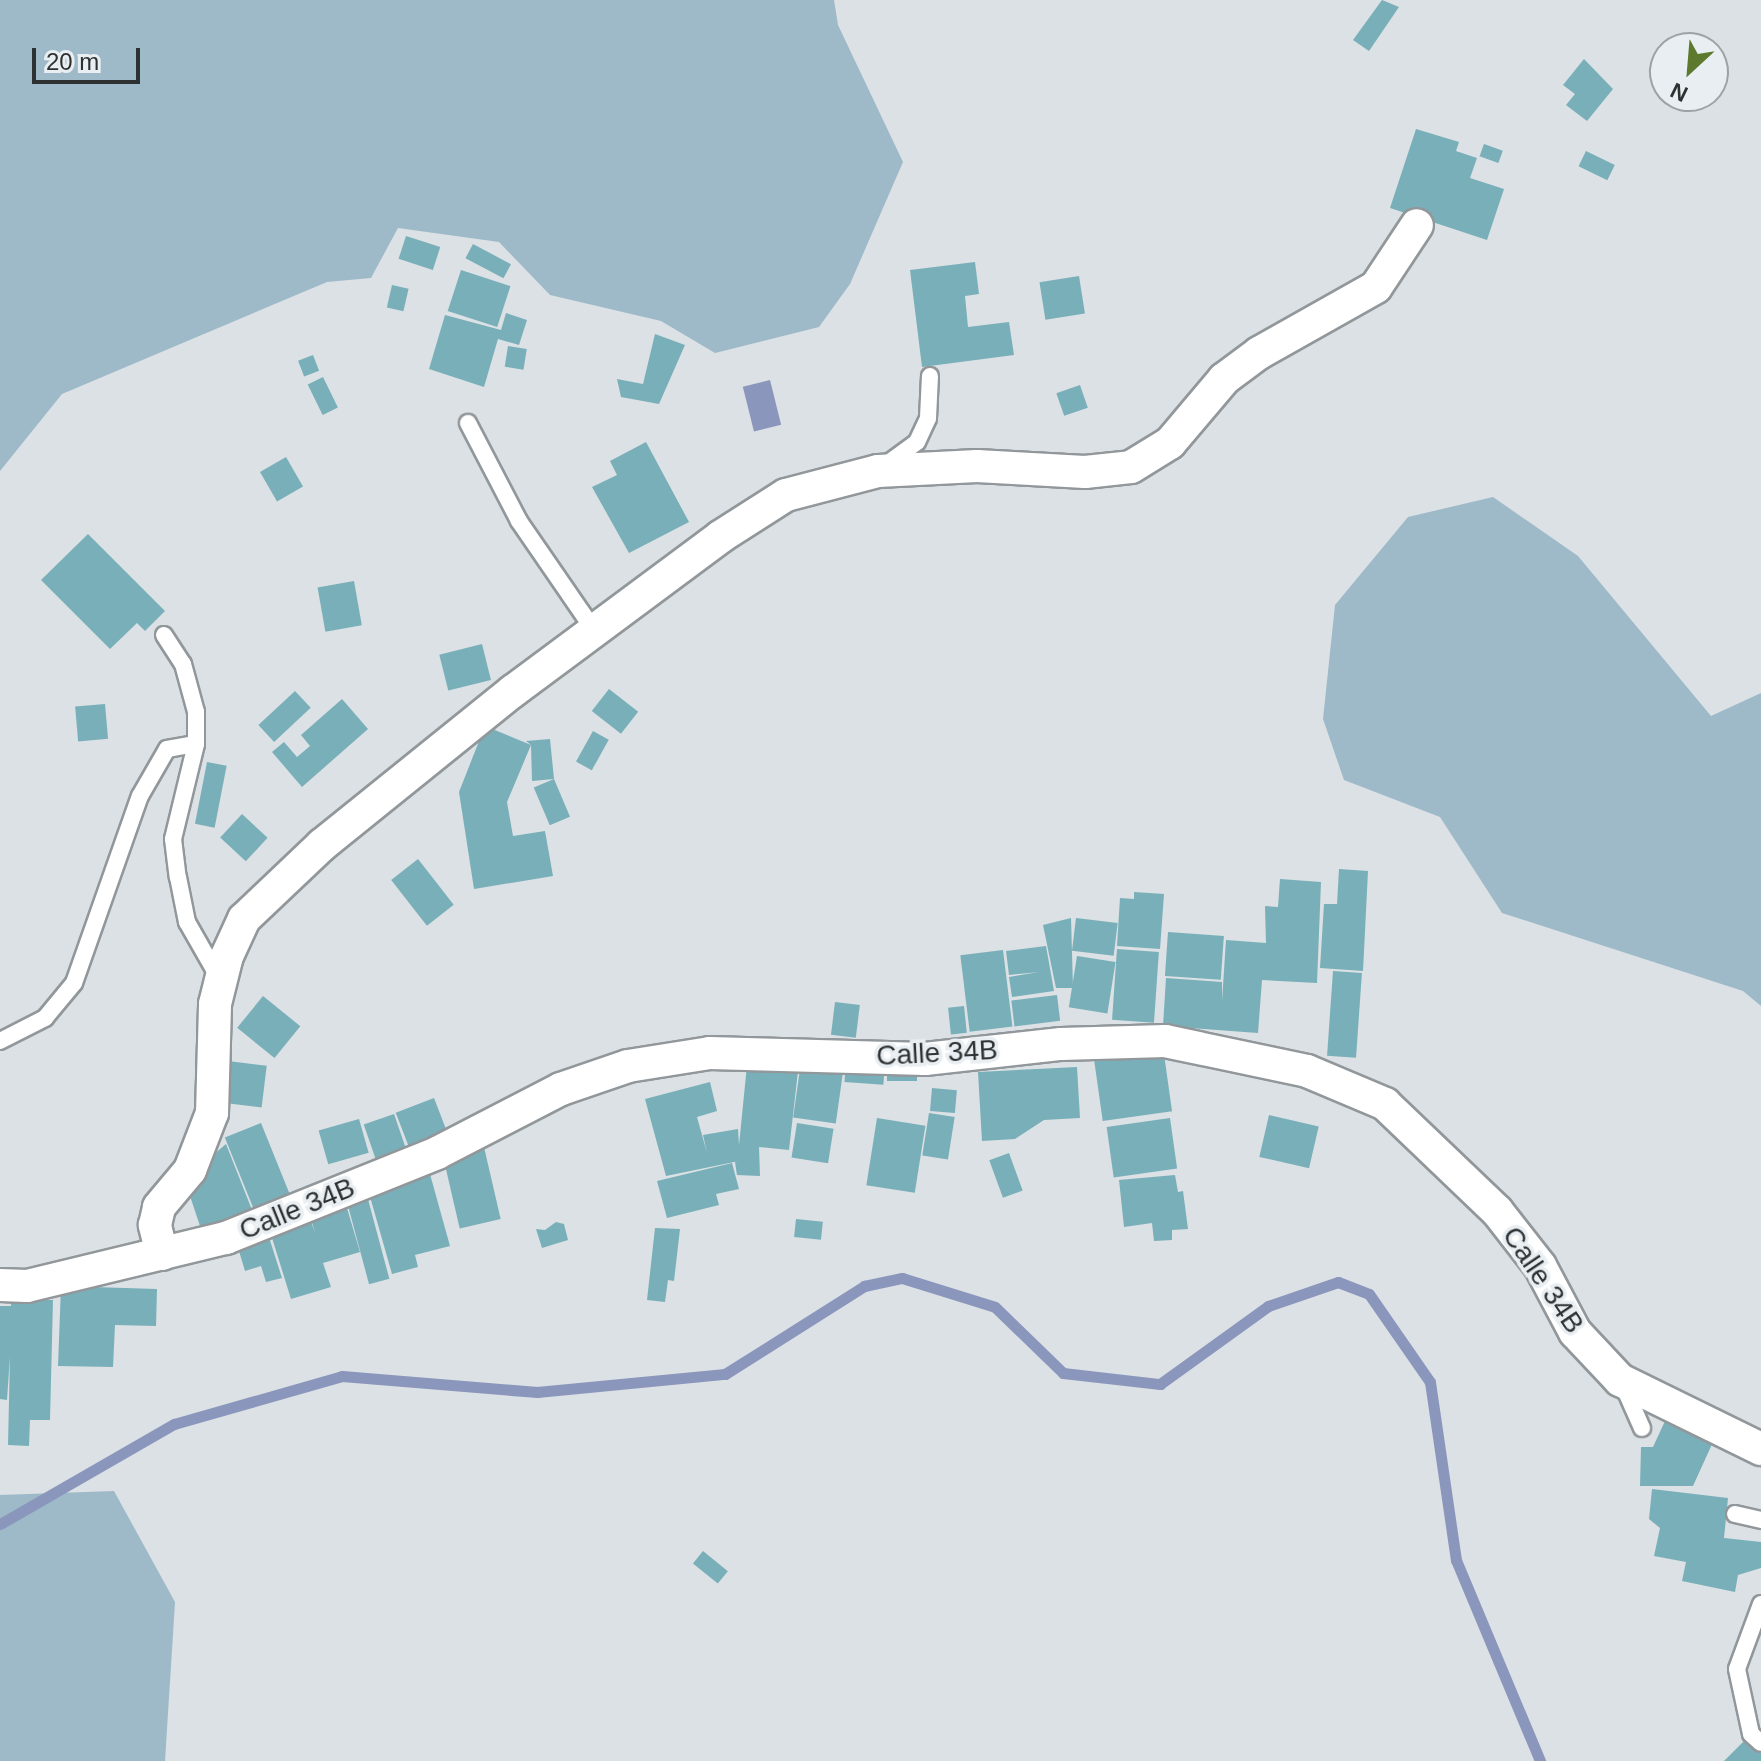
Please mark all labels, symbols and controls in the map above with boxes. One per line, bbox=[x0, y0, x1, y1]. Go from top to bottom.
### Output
scale bar bbox=[36, 32, 144, 82]
north arrow bbox=[1649, 32, 1729, 112]
text: 20 m bbox=[46, 48, 99, 75]
text: N bbox=[1667, 78, 1692, 107]
street label: Calle 34B bbox=[876, 1033, 998, 1073]
street label: Calle 34B bbox=[234, 1171, 360, 1247]
street label: Calle 34B bbox=[1495, 1220, 1591, 1340]

